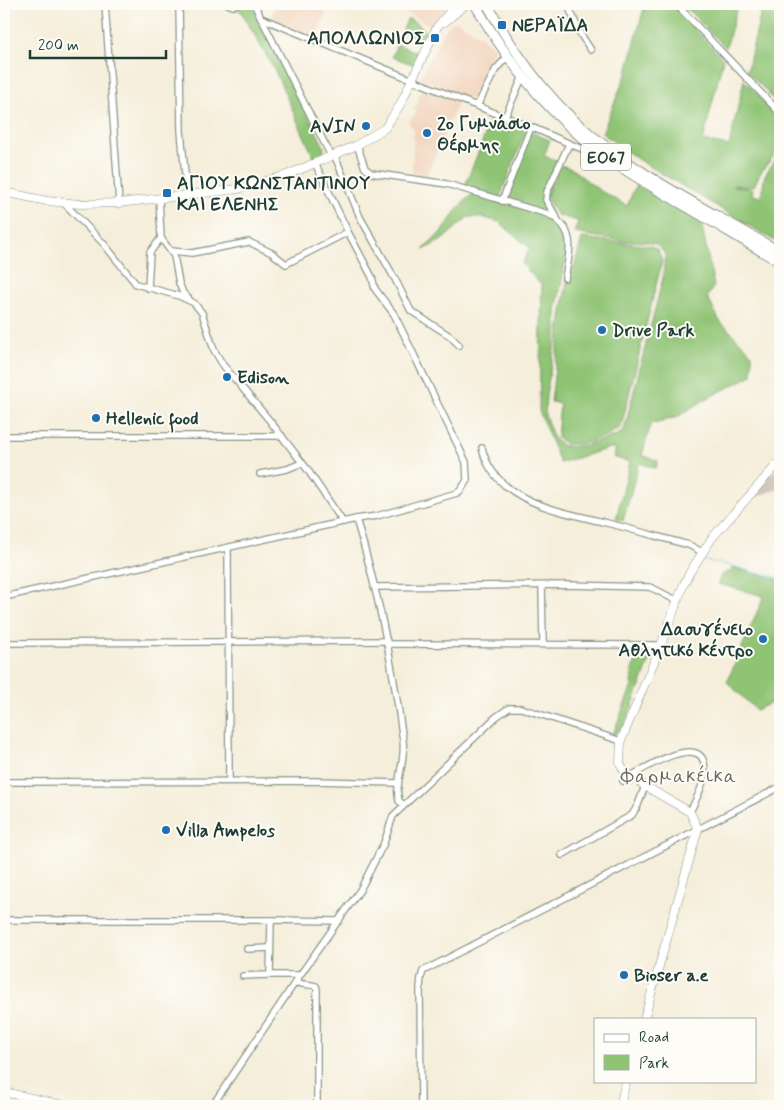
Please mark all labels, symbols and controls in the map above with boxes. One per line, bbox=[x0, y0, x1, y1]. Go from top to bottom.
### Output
place label: ΝΕΡΑΪΔΑ bbox=[512, 14, 588, 38]
marker: ΝΕΡΑΪΔΑ bbox=[496, 19, 508, 31]
place label: ΑΠΟΛΛΩΝΙΟΣ bbox=[307, 27, 425, 51]
scale bar bbox=[30, 28, 166, 60]
marker: ΑΠΟΛΛΩΝΙΟΣ bbox=[429, 32, 441, 44]
text: 200 m bbox=[38, 36, 79, 56]
place label: 2ο Γυμνάσιο Θέρμης bbox=[437, 112, 531, 157]
place label: AVIN bbox=[310, 115, 356, 139]
marker: AVIN bbox=[360, 120, 372, 132]
marker: 2ο Γυμνάσιο Θέρμης bbox=[421, 127, 433, 139]
road number: ΕΟ67 bbox=[581, 144, 631, 170]
place label: ΑΓΙΟΥ ΚΩΝΣΤΑΝΤΙΝΟΥ ΚΑΙ ΕΛΕΝΗΣ bbox=[177, 172, 370, 217]
marker: ΑΓΙΟΥ ΚΩΝΣΤΑΝΤΙΝΟΥ ΚΑΙ ΕΛΕΝΗΣ bbox=[161, 187, 173, 199]
place label: Drive Park bbox=[612, 319, 694, 343]
marker: Drive Park bbox=[596, 324, 608, 336]
place label: Edison bbox=[237, 366, 290, 390]
marker: Edison bbox=[221, 371, 233, 383]
place label: Hellenic food bbox=[106, 407, 199, 433]
marker: Hellenic food bbox=[90, 412, 102, 424]
place label: Δασυγένειο Αθλητικό Κέντρο bbox=[618, 617, 753, 663]
marker: Δασυγένειο Αθλητικό Κέντρο bbox=[757, 633, 769, 645]
district label: Φαρμακέικα bbox=[620, 764, 737, 789]
place label: Villa Ampelos bbox=[176, 819, 275, 843]
marker: Villa Ampelos bbox=[160, 824, 172, 836]
place label: Bioser a.e bbox=[634, 964, 709, 988]
marker: Bioser a.e bbox=[618, 969, 630, 981]
legend bbox=[594, 1018, 756, 1082]
text: Road bbox=[639, 1028, 669, 1048]
text: Park bbox=[639, 1054, 669, 1074]

